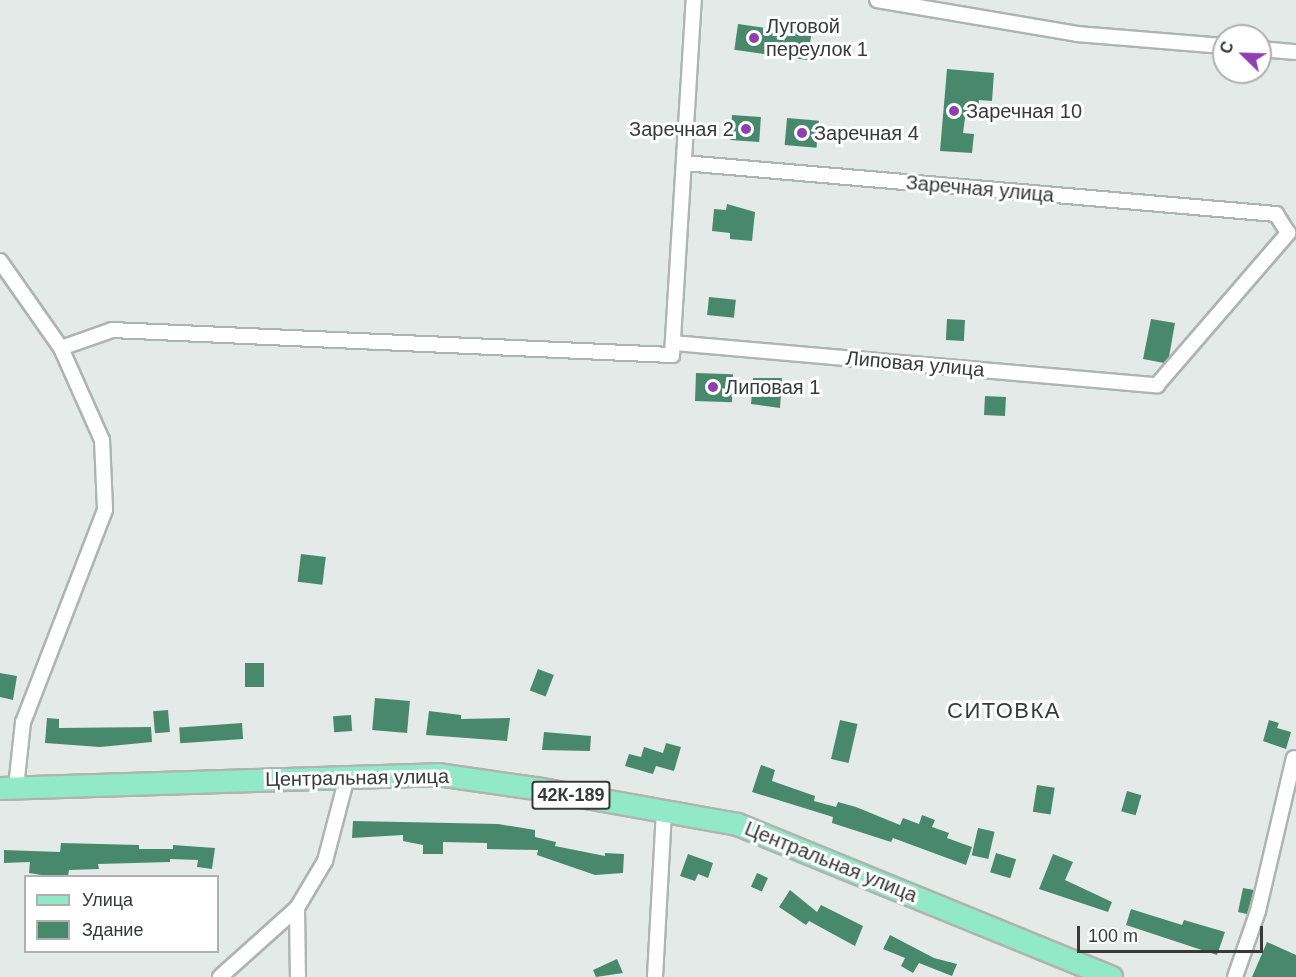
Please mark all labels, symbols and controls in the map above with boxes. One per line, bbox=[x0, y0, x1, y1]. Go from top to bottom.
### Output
place label: Луговой переулок 1 bbox=[766, 14, 868, 61]
north arrow bbox=[1212, 24, 1272, 84]
marker: Луговой переулок 1 bbox=[747, 31, 761, 45]
text: С bbox=[1217, 39, 1237, 56]
place label: Заречная 10 bbox=[966, 99, 1082, 123]
marker: Заречная 10 bbox=[947, 104, 961, 118]
place label: Заречная 2 bbox=[629, 117, 734, 141]
place label: Заречная 4 bbox=[814, 121, 919, 145]
marker: Заречная 2 bbox=[739, 122, 753, 136]
marker: Заречная 4 bbox=[795, 126, 809, 140]
street label: Заречная улица bbox=[905, 171, 1055, 207]
street label: Липовая улица bbox=[845, 346, 985, 382]
place label: Липовая 1 bbox=[725, 375, 820, 399]
marker: Липовая 1 bbox=[706, 380, 720, 394]
district label: СИТОВКА bbox=[947, 698, 1061, 724]
street label: Центральная улица bbox=[265, 764, 449, 792]
road number: 42К-189 bbox=[530, 780, 612, 810]
street label: Центральная улица bbox=[741, 816, 921, 908]
legend bbox=[24, 875, 219, 953]
text: Улица bbox=[82, 890, 133, 910]
scale bar bbox=[1080, 914, 1266, 952]
text: Здание bbox=[82, 920, 143, 940]
text: 100 m bbox=[1088, 926, 1138, 946]

